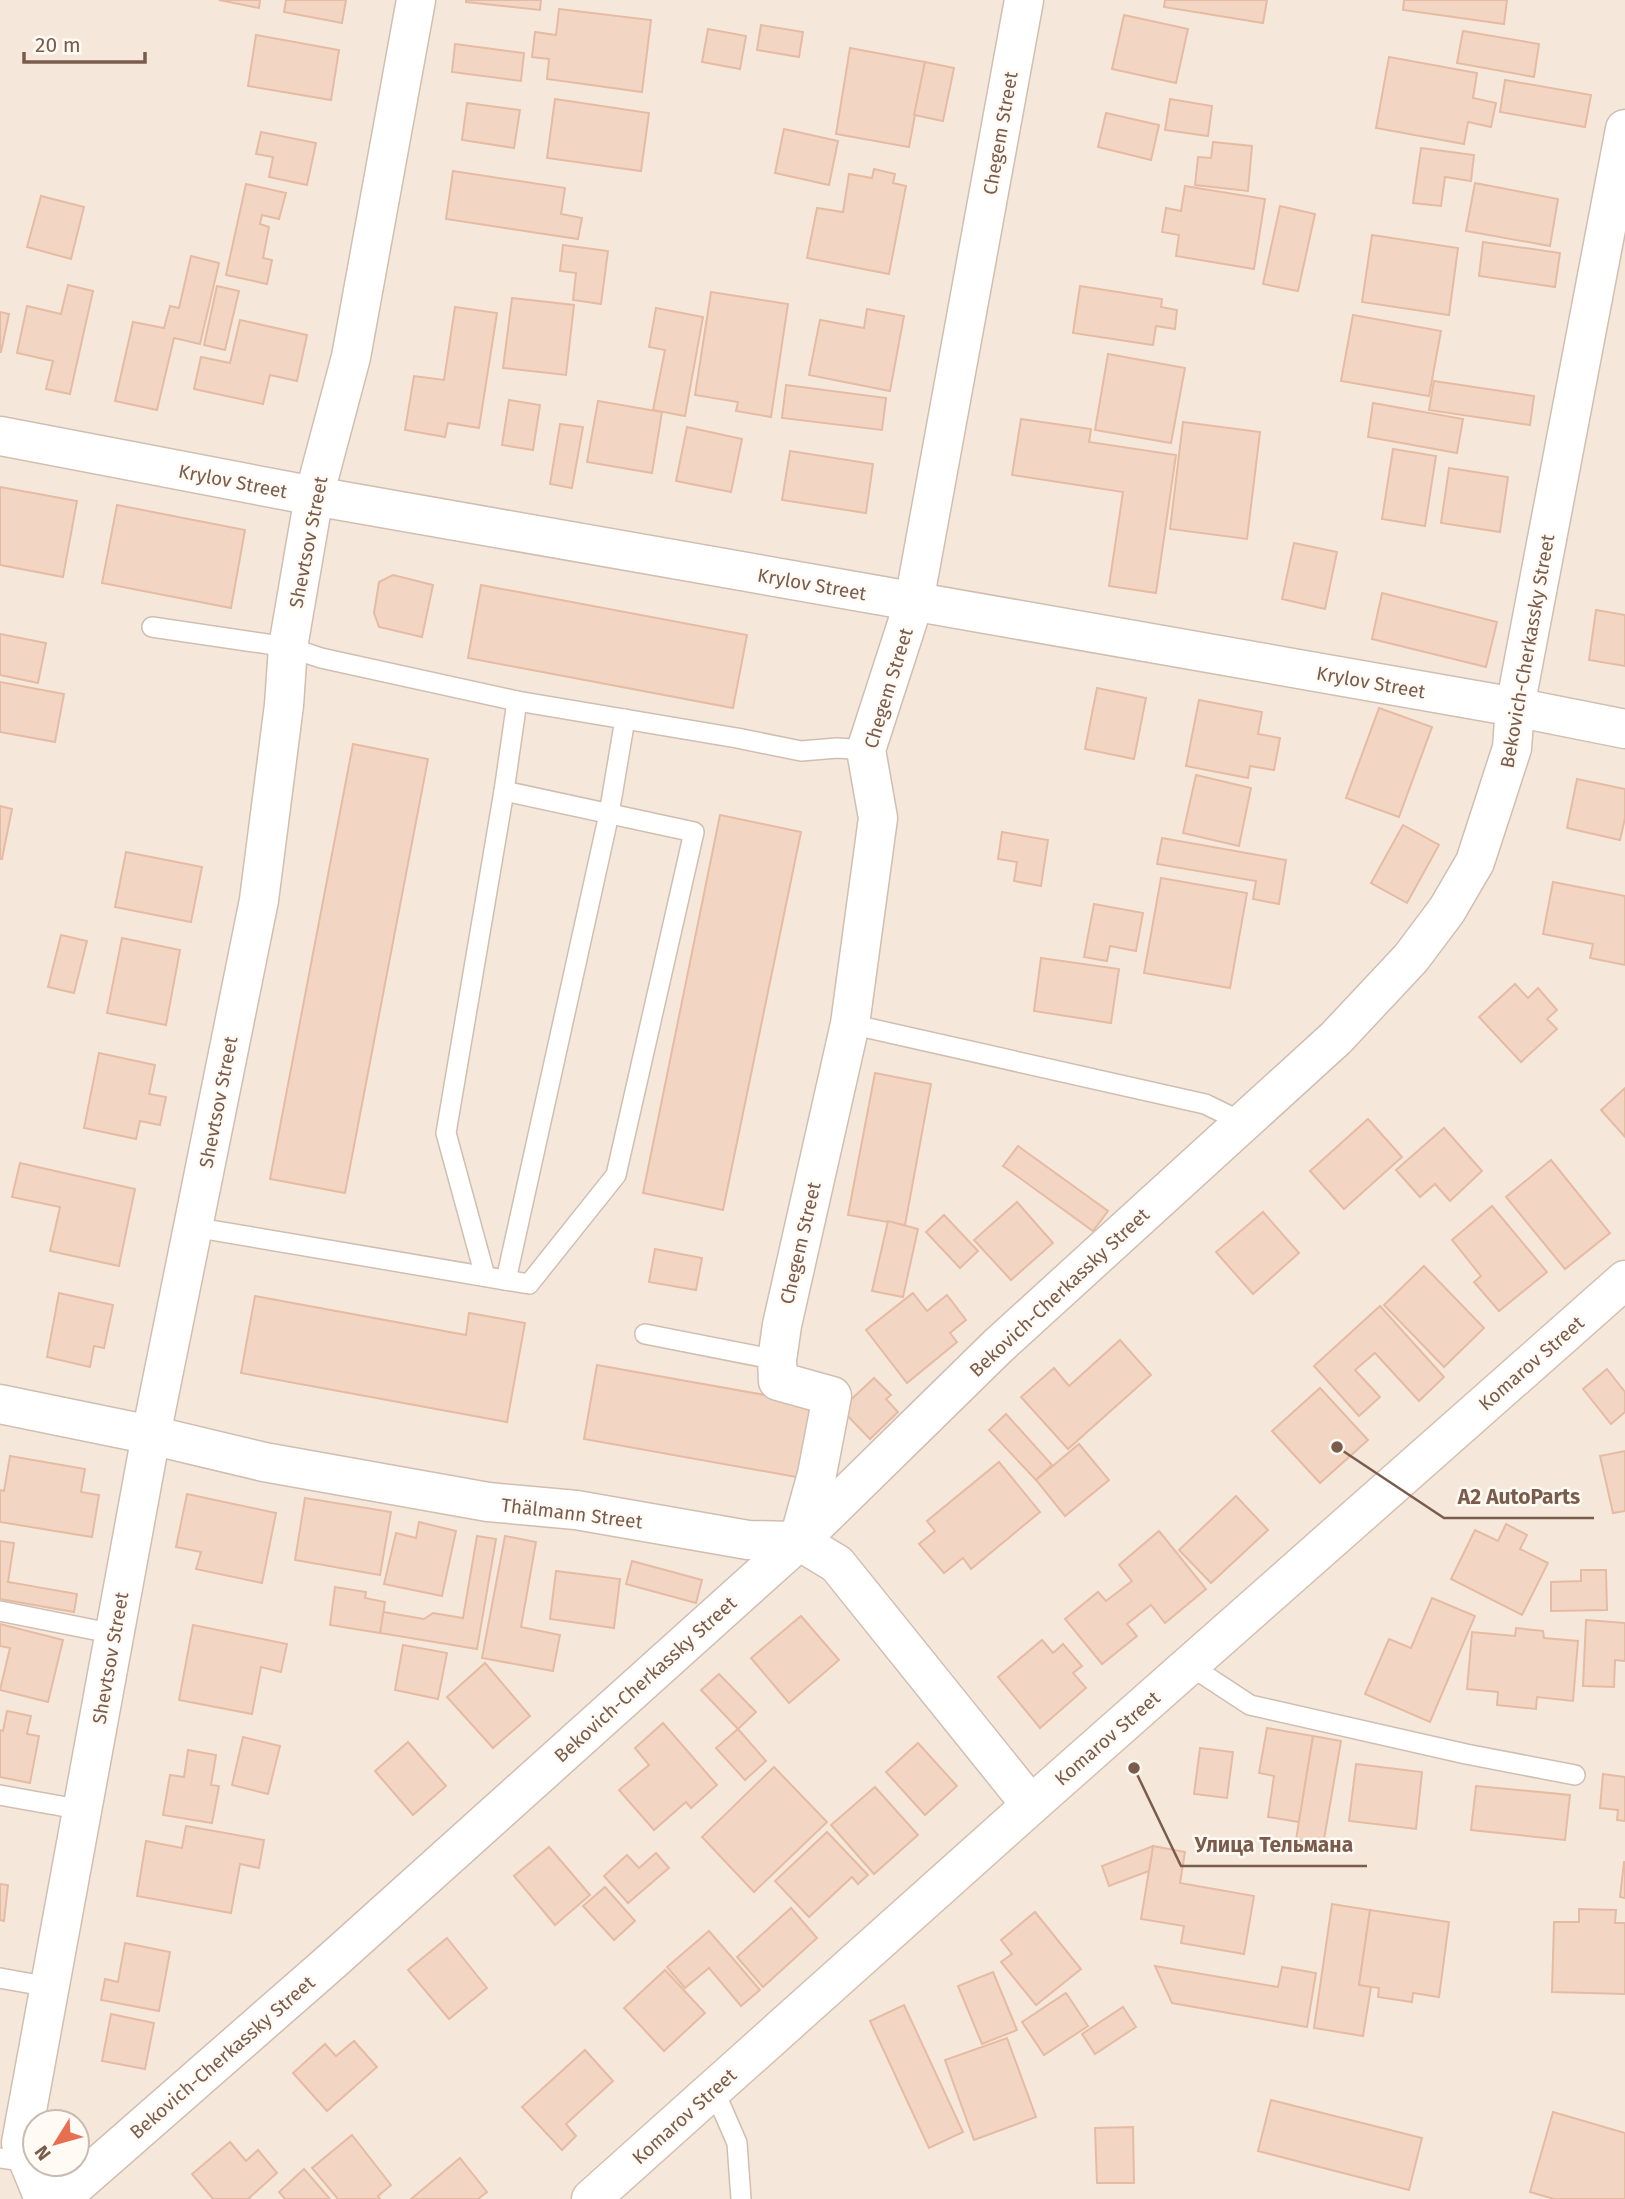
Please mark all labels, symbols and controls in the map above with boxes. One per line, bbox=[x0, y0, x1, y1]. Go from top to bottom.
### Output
scale bar bbox=[24, 21, 145, 65]
text: 20 m bbox=[35, 32, 81, 58]
street label: Chegem Street bbox=[978, 70, 1023, 197]
street label: Krylov Street bbox=[177, 460, 289, 503]
street label: Shevtsov Street bbox=[284, 474, 333, 610]
street label: Bekovich-Cherkassky Street bbox=[1496, 532, 1559, 770]
street label: Krylov Street bbox=[756, 564, 868, 605]
street label: Chegem Street bbox=[859, 625, 918, 751]
street label: Krylov Street bbox=[1315, 662, 1427, 703]
street label: Shevtsov Street bbox=[194, 1034, 243, 1170]
street label: Chegem Street bbox=[775, 1180, 826, 1306]
street label: Bekovich-Cherkassky Street bbox=[965, 1203, 1154, 1382]
street label: Komarov Street bbox=[1474, 1311, 1589, 1415]
callout: A2 AutoParts bbox=[1444, 1476, 1594, 1518]
text: A2 AutoParts bbox=[1457, 1484, 1580, 1510]
street label: Thälmann Street bbox=[500, 1493, 644, 1534]
street label: Shevtsov Street bbox=[88, 1590, 133, 1726]
street label: Bekovich-Cherkassky Street bbox=[550, 1591, 741, 1767]
street label: Komarov Street bbox=[1050, 1686, 1165, 1790]
callout: Улица Тельмана bbox=[1181, 1824, 1367, 1866]
text: Улица Тельмана bbox=[1194, 1832, 1353, 1858]
street label: Bekovich-Cherkassky Street bbox=[125, 1971, 319, 2144]
street label: Komarov Street bbox=[627, 2063, 741, 2169]
north arrow bbox=[21, 2108, 91, 2178]
text: N bbox=[30, 2141, 56, 2165]

